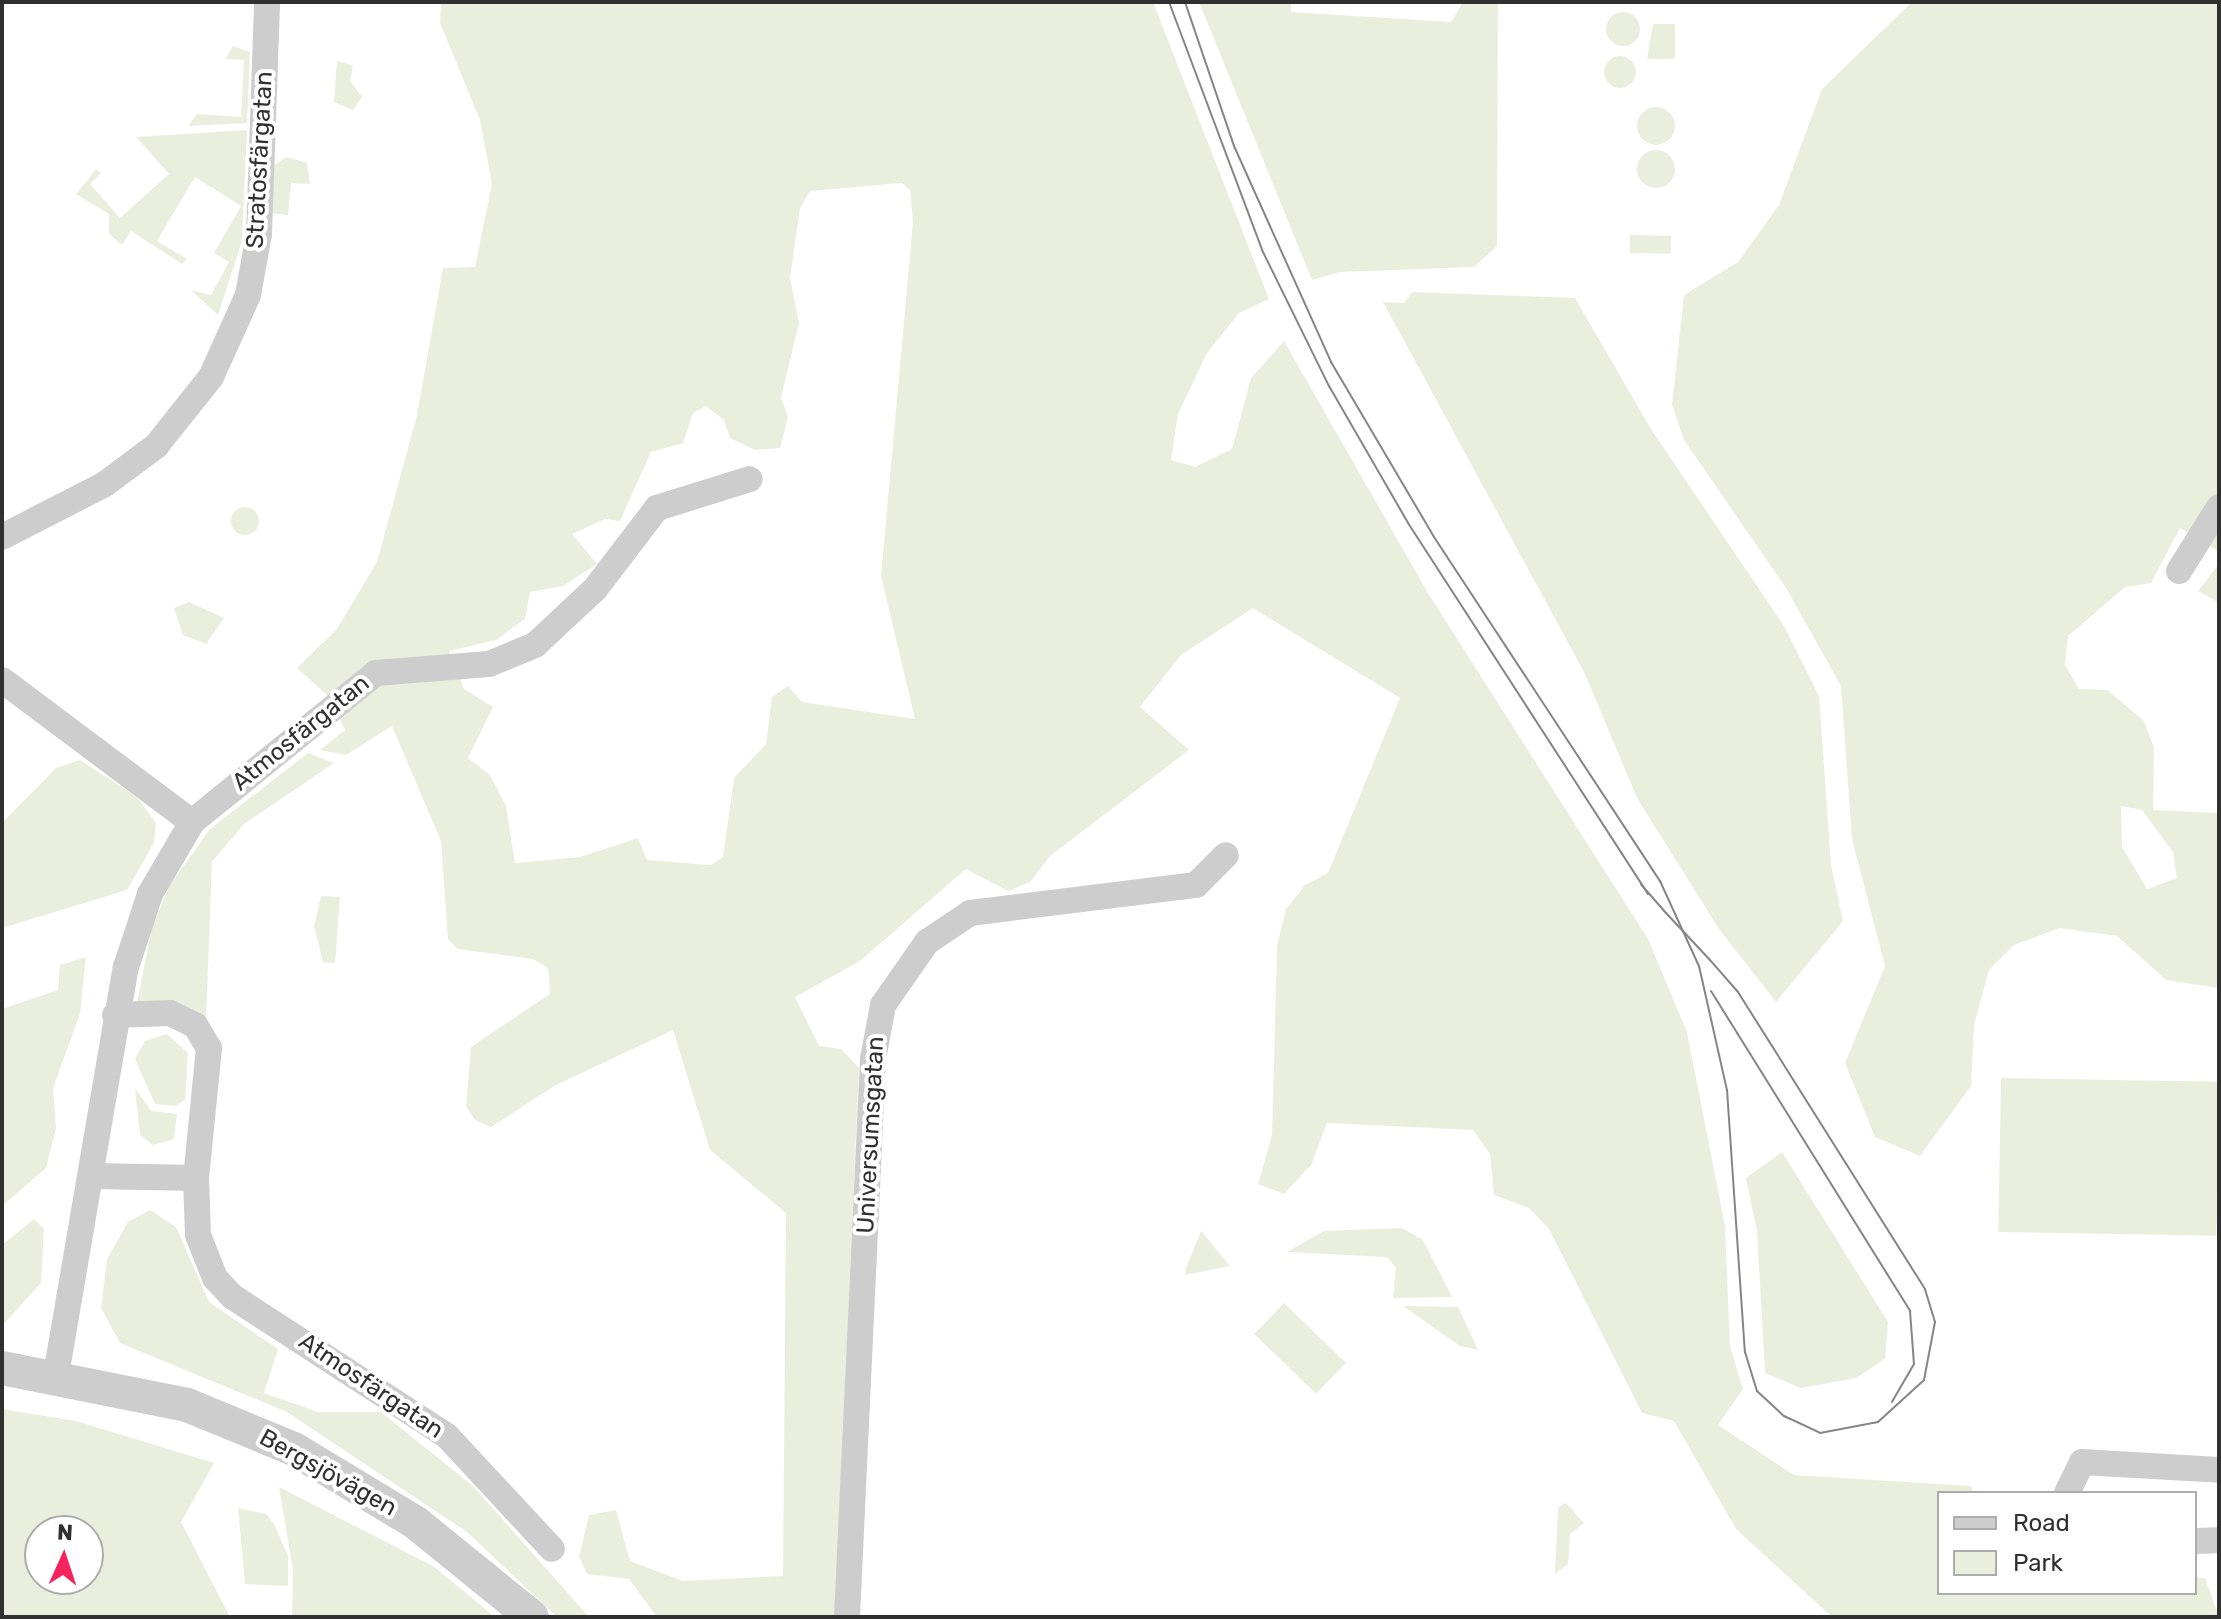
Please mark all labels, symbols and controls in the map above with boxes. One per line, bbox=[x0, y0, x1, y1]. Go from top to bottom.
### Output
street label: Stratosfärgatan bbox=[241, 71, 279, 249]
street label: Atmosfärgatan bbox=[227, 669, 375, 797]
street label: Universumsgatan bbox=[851, 1036, 891, 1234]
street label: Atmosfärgatan bbox=[293, 1327, 449, 1445]
street label: Bergsjövägen bbox=[254, 1423, 402, 1523]
legend bbox=[1937, 1491, 2197, 1595]
text: Road bbox=[2013, 1509, 2070, 1537]
north arrow bbox=[24, 1515, 104, 1595]
text: N bbox=[57, 1519, 74, 1546]
text: Park bbox=[2013, 1549, 2063, 1577]

